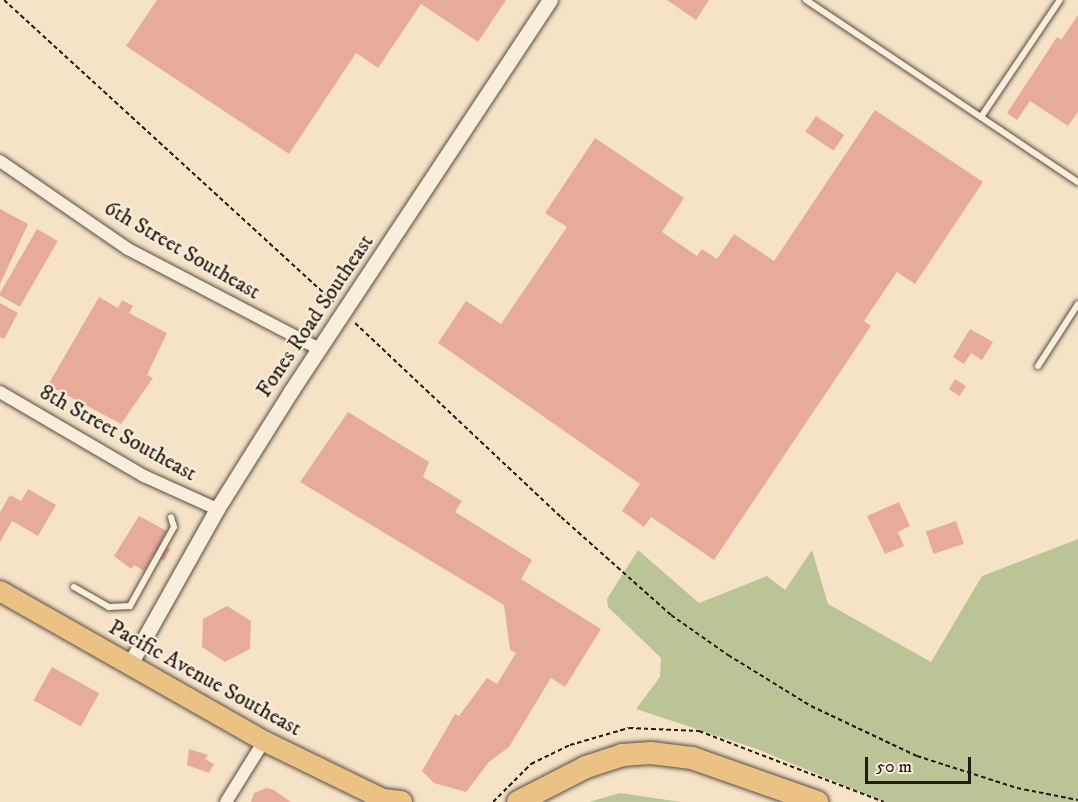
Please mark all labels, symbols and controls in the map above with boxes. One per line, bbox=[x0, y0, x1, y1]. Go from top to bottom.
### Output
street label: 6th Street Southeast bbox=[99, 195, 265, 305]
street label: Fones Road Southeast bbox=[251, 230, 379, 402]
street label: 8th Street Southeast bbox=[35, 379, 201, 487]
street label: Pacific Avenue Southeast bbox=[104, 614, 306, 742]
scale bar bbox=[868, 745, 974, 783]
text: 50 m bbox=[876, 756, 912, 778]

